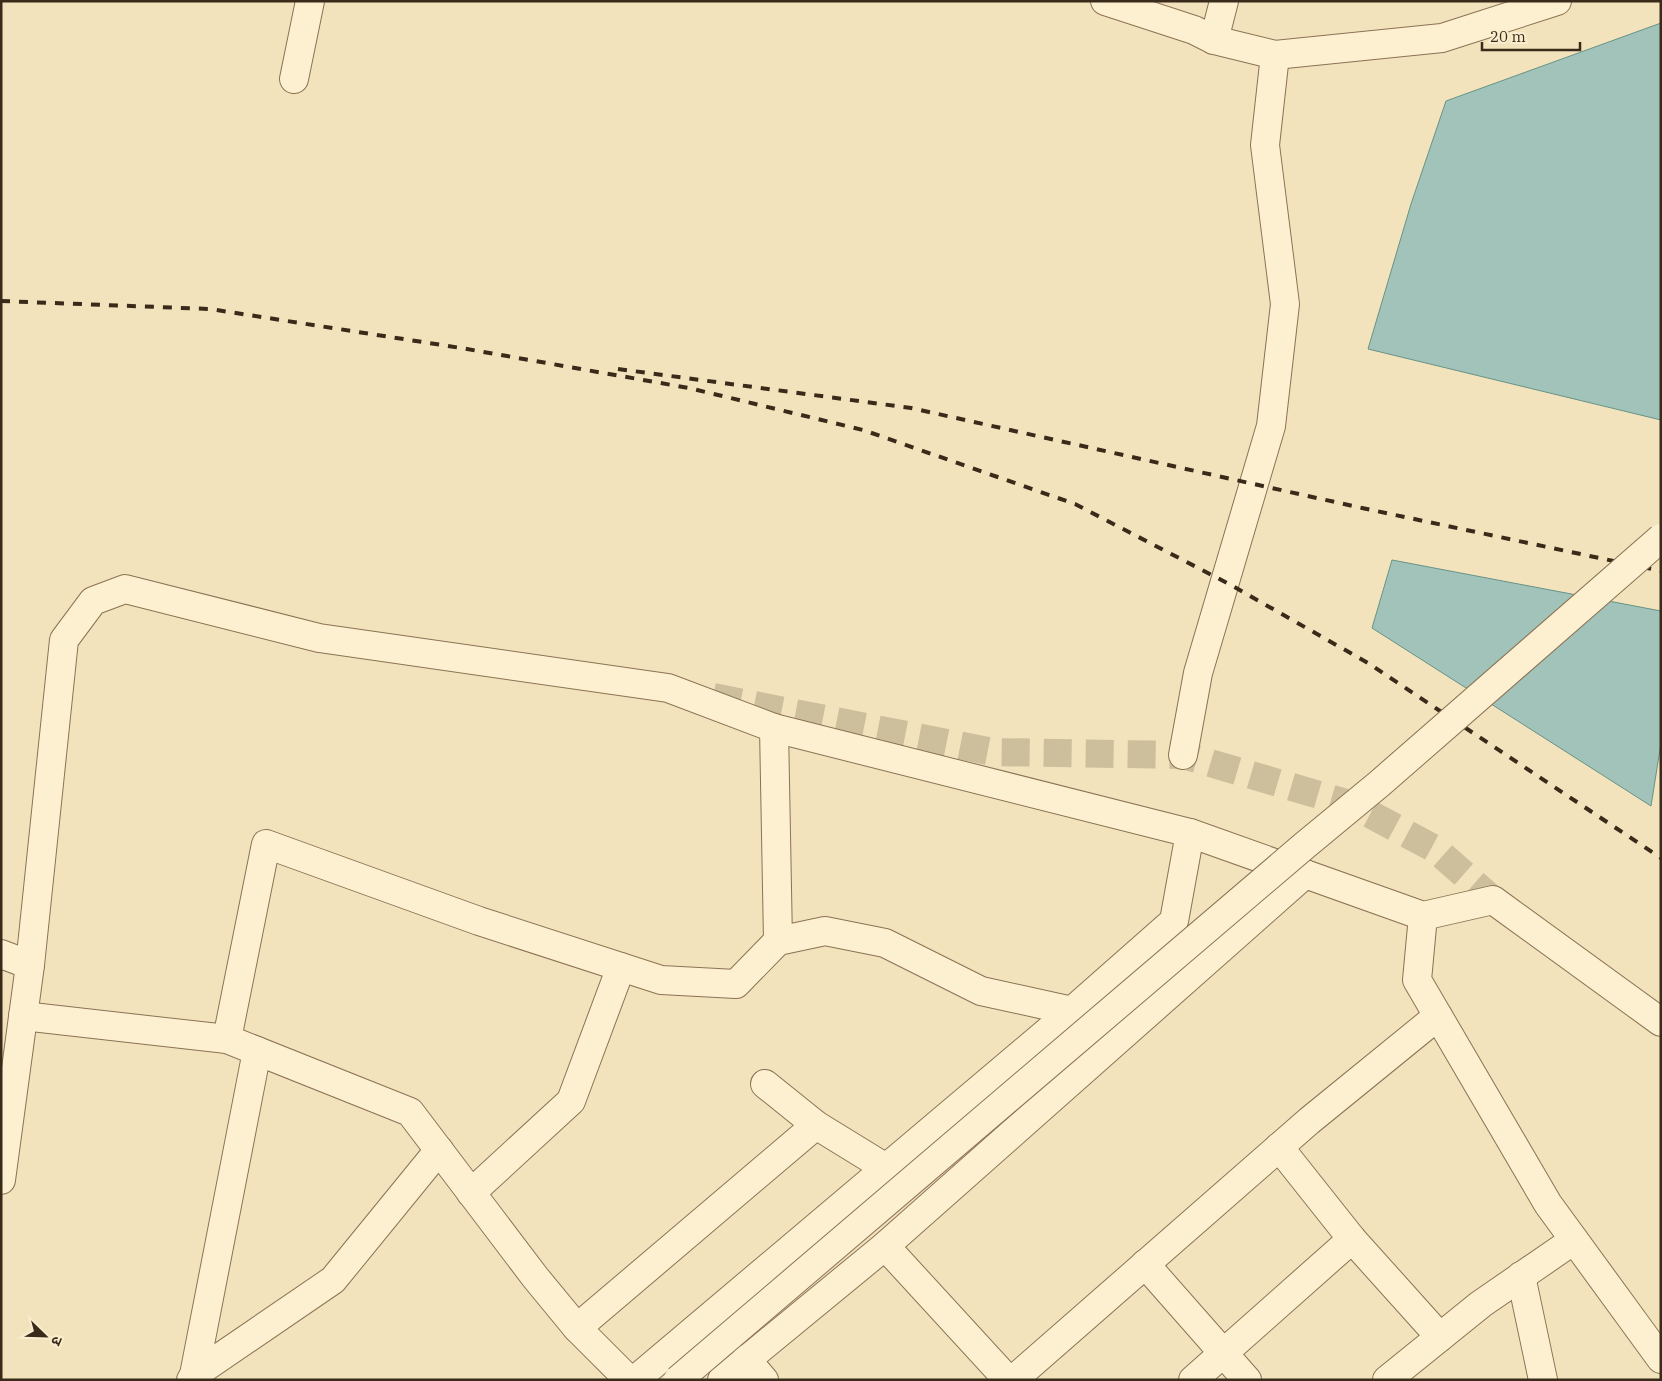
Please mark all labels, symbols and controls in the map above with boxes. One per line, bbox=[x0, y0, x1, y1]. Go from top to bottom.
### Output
scale bar bbox=[1482, 20, 1580, 52]
text: 20 m bbox=[1490, 27, 1526, 46]
north arrow bbox=[20, 1311, 70, 1361]
text: उ bbox=[47, 1334, 67, 1349]

